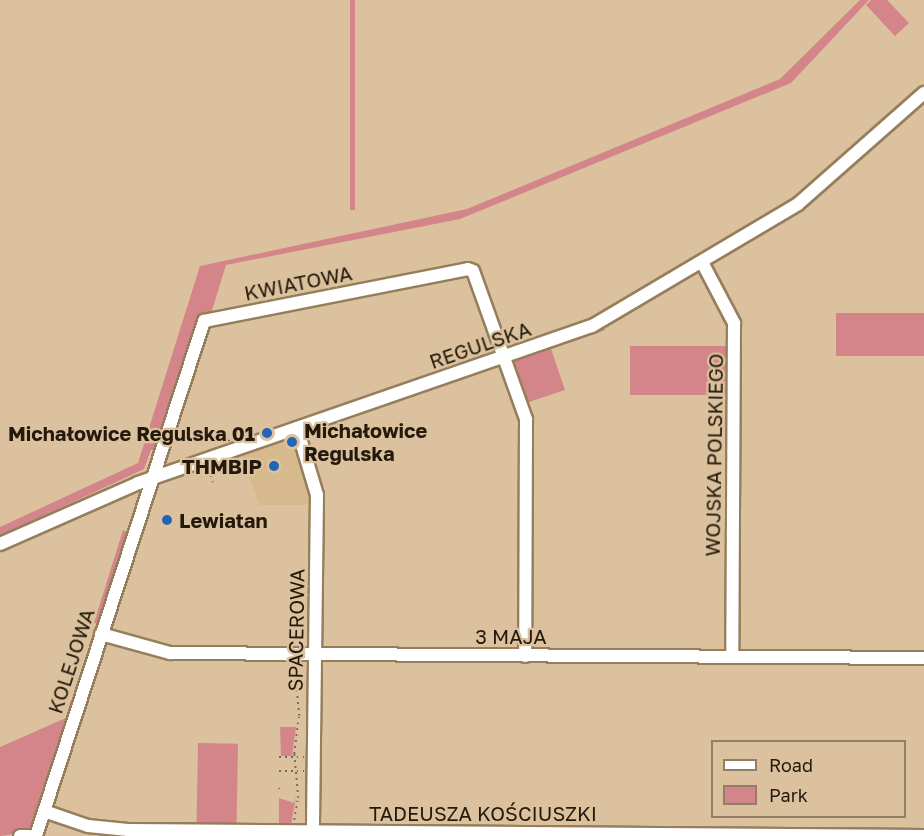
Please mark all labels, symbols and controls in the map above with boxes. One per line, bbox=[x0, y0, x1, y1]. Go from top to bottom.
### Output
street label: KWIATOWA bbox=[242, 261, 354, 305]
street label: REGULSKA bbox=[426, 316, 534, 374]
street label: WOJSKA POLSKIEGO bbox=[700, 353, 728, 557]
place label: Michałowice Regulska bbox=[304, 418, 427, 465]
place label: Michałowice Regulska 01 bbox=[8, 421, 255, 445]
marker: Michałowice Regulska 01 bbox=[260, 426, 274, 440]
marker: Michałowice Regulska bbox=[285, 435, 299, 449]
place label: THMBIP bbox=[182, 454, 262, 478]
marker: THMBIP bbox=[267, 459, 281, 473]
place label: Lewiatan bbox=[179, 508, 267, 532]
marker: Lewiatan bbox=[160, 513, 174, 527]
street label: SPACEROWA bbox=[283, 568, 309, 692]
street label: KOLEJOWA bbox=[43, 606, 99, 716]
street label: 3 MAJA bbox=[475, 624, 547, 648]
legend bbox=[711, 740, 906, 818]
text: Road bbox=[769, 754, 813, 776]
text: Park bbox=[769, 784, 808, 806]
street label: TADEUSZA KOŚCIUSZKI bbox=[369, 801, 597, 825]

